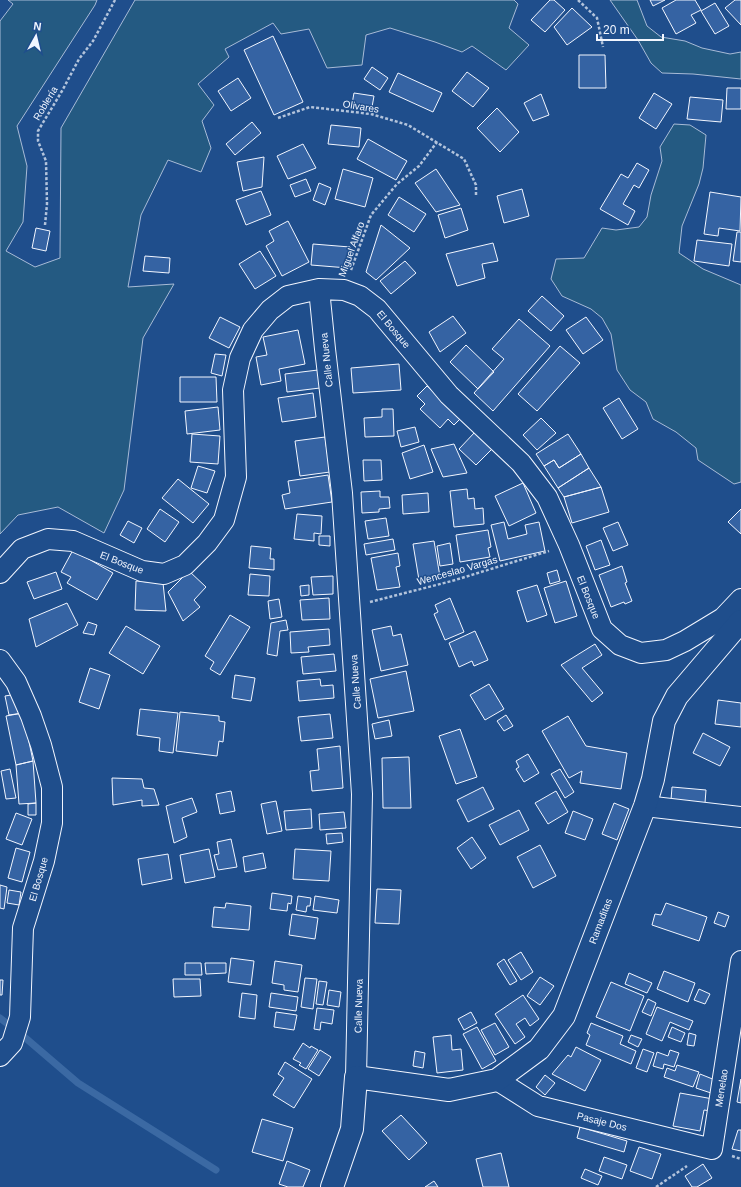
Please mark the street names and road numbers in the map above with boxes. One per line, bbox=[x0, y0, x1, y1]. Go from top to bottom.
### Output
street label: Roblería bbox=[31, 84, 60, 122]
street label: Olivares bbox=[342, 98, 380, 115]
street label: Miguel Alfaro bbox=[336, 220, 367, 278]
street label: El Bosque bbox=[375, 308, 413, 351]
street label: Calle Nueva bbox=[318, 332, 335, 388]
street label: El Bosque bbox=[99, 549, 145, 576]
street label: Wenceslao Vargas bbox=[416, 554, 499, 587]
street label: El Bosque bbox=[575, 574, 602, 621]
street label: Calle Nueva bbox=[348, 654, 363, 710]
street label: El Bosque bbox=[27, 855, 50, 903]
street label: Ramaditas bbox=[587, 897, 614, 945]
street label: Calle Nueva bbox=[353, 978, 364, 1033]
street label: Menelao bbox=[713, 1068, 730, 1108]
street label: Pasaje Dos bbox=[576, 1110, 628, 1133]

